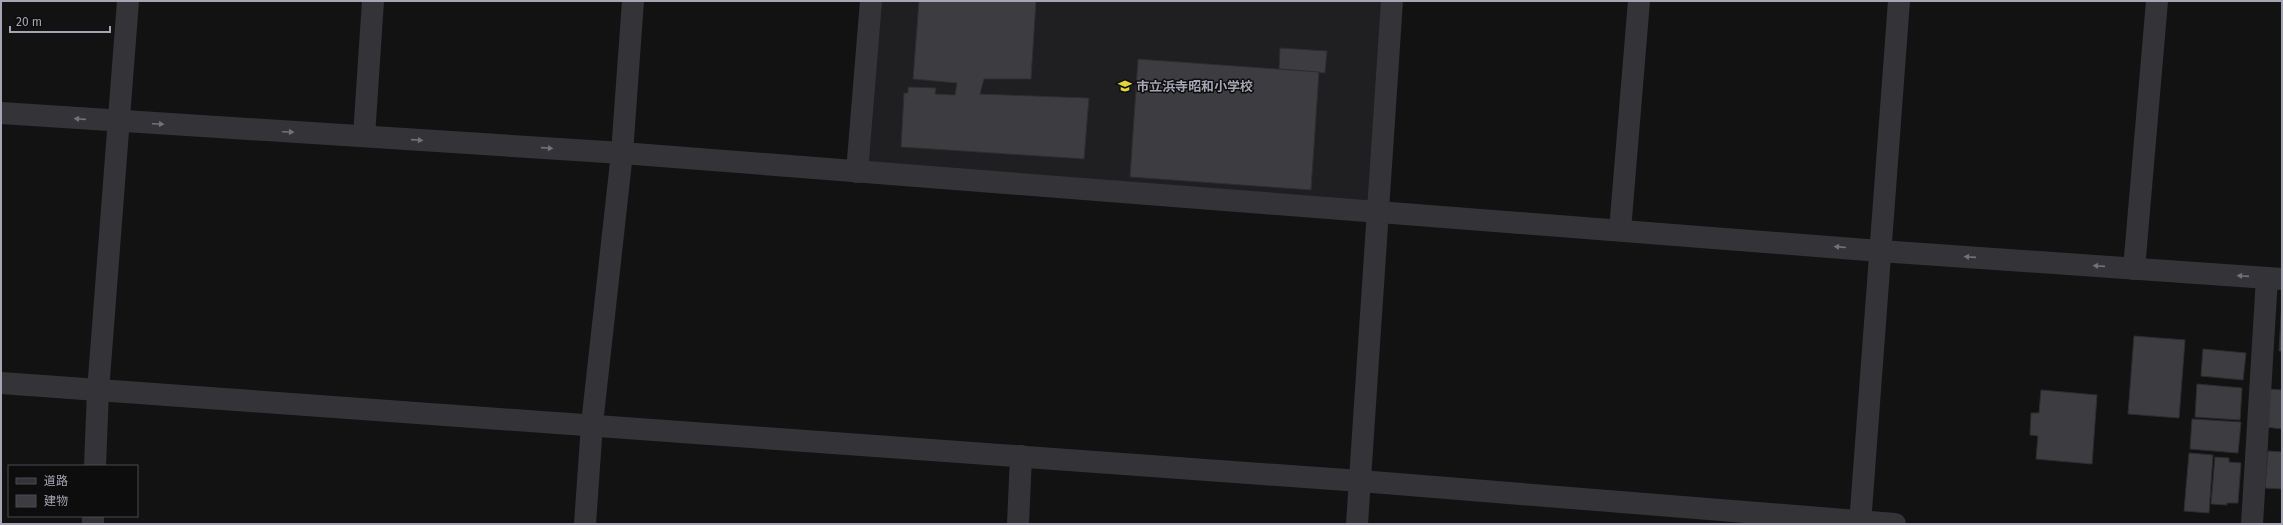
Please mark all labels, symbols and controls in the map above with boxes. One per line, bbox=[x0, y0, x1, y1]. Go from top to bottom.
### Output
scale bar bbox=[10, 8, 110, 34]
text: 20 m bbox=[16, 15, 42, 29]
school or university icon: 市立浜寺昭和小学校 bbox=[1117, 78, 1133, 94]
place label: 市立浜寺昭和小学校 bbox=[1136, 79, 1253, 94]
one-way arrow bbox=[74, 115, 86, 122]
one-way arrow bbox=[152, 120, 164, 127]
one-way arrow bbox=[282, 128, 294, 135]
one-way arrow bbox=[411, 136, 423, 143]
one-way arrow bbox=[541, 145, 553, 152]
one-way arrow bbox=[1834, 244, 1846, 251]
one-way arrow bbox=[1964, 254, 1976, 261]
one-way arrow bbox=[2093, 263, 2105, 270]
one-way arrow bbox=[2237, 273, 2249, 280]
legend bbox=[8, 465, 138, 517]
text: 道路 bbox=[44, 474, 68, 488]
text: 建物 bbox=[44, 494, 68, 508]

